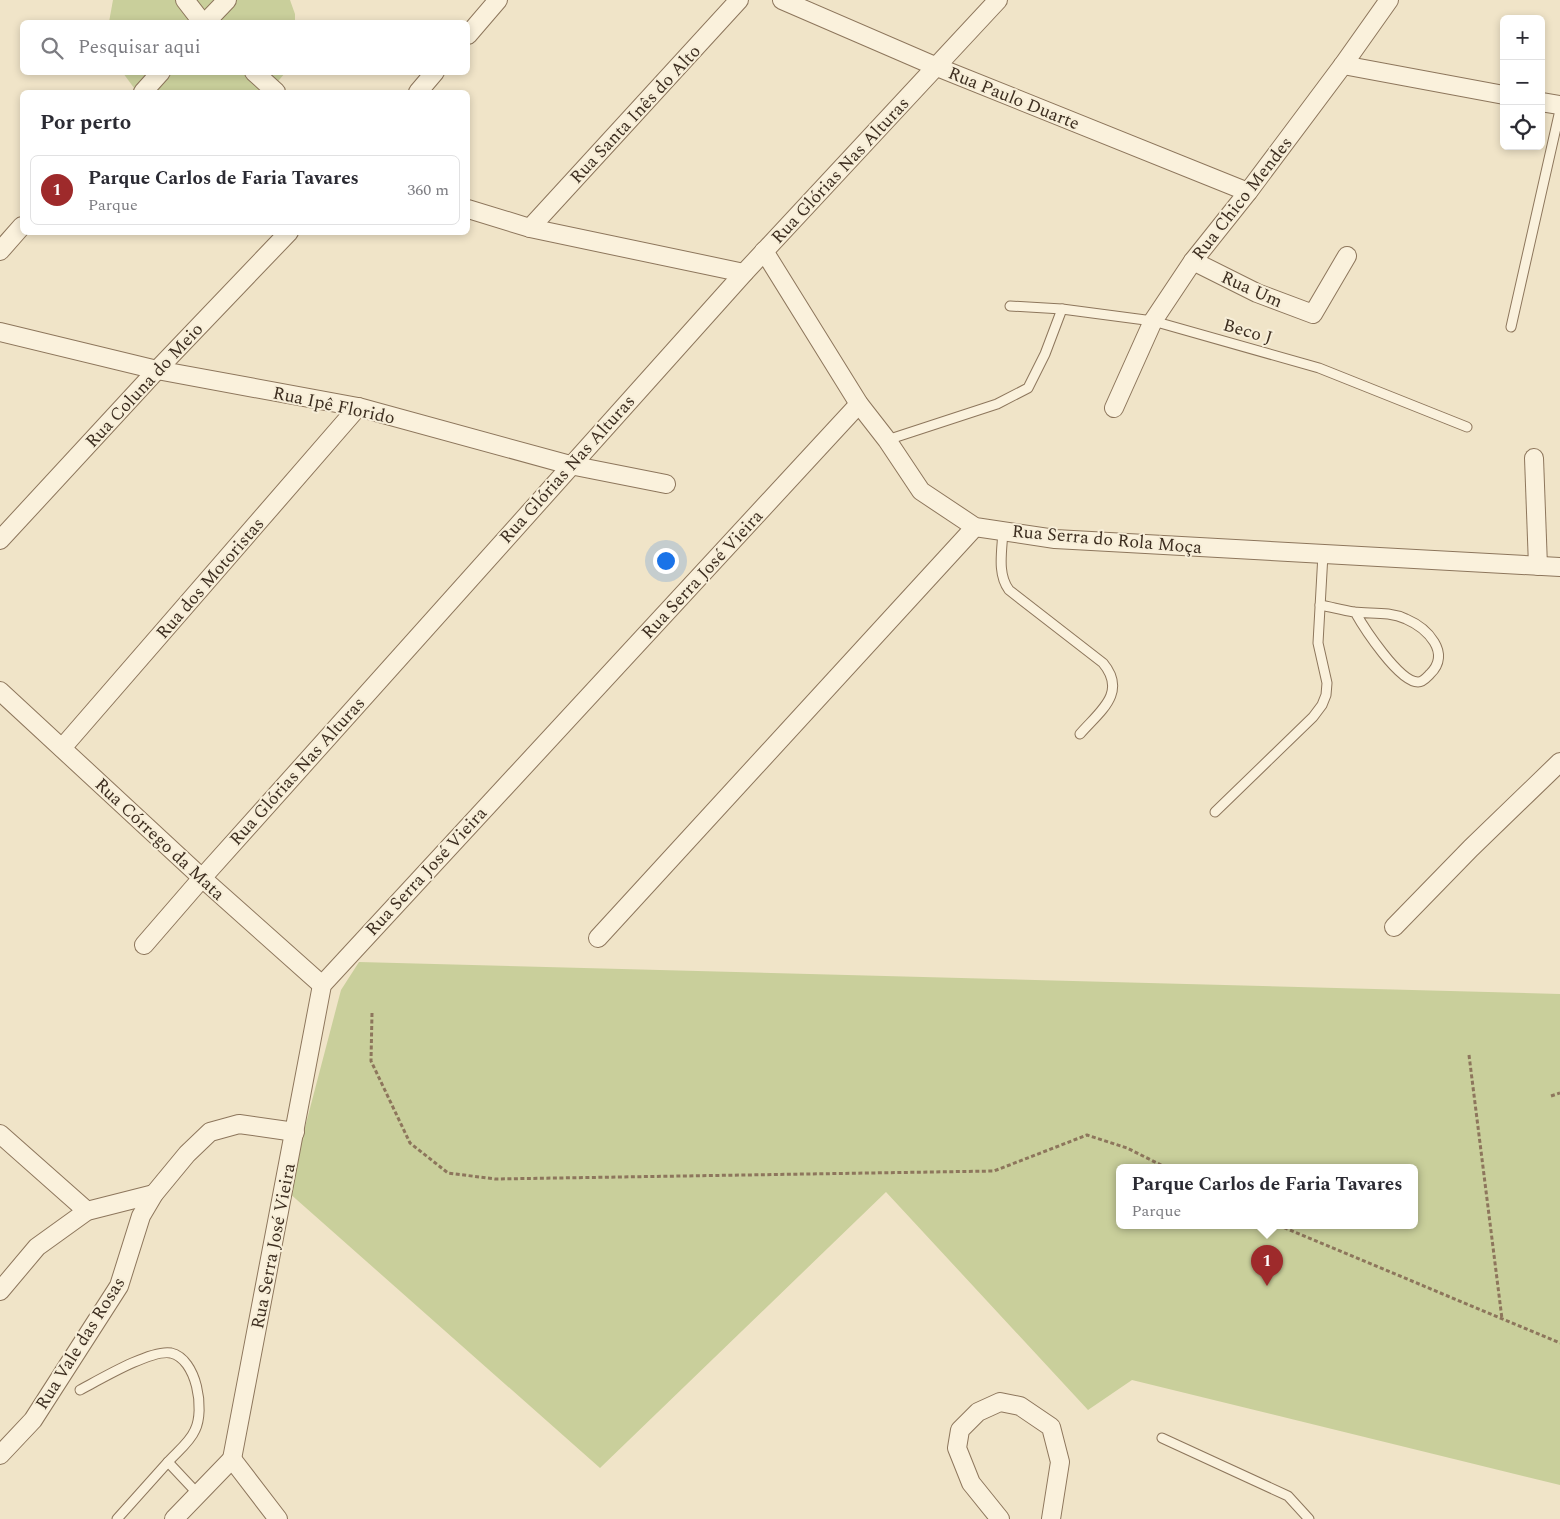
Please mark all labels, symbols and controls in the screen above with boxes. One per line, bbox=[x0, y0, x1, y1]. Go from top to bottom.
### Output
map controls bbox=[1500, 15, 1545, 150]
button: + bbox=[1500, 15, 1545, 60]
search box bbox=[20, 20, 470, 75]
text: Pesquisar aqui bbox=[78, 33, 201, 62]
icon: search bbox=[38, 34, 66, 62]
street label: Rua Santa Inês do Alto bbox=[564, 39, 707, 190]
street label: Rua Paulo Duarte bbox=[944, 60, 1084, 137]
button: − bbox=[1500, 60, 1545, 105]
street label: Rua Glórias Nas Alturas bbox=[765, 91, 916, 250]
button: locate bbox=[1500, 105, 1545, 150]
text: Por perto bbox=[40, 107, 131, 139]
street label: Rua Chico Mendes bbox=[1186, 131, 1299, 266]
text: Parque Carlos de Faria Tavares bbox=[88, 164, 359, 193]
text: 1 bbox=[53, 178, 61, 202]
text: 360 m bbox=[407, 178, 449, 202]
text: Parque bbox=[88, 193, 138, 217]
street label: Rua Um bbox=[1217, 264, 1287, 315]
street label: Beco J bbox=[1220, 312, 1276, 351]
street label: Rua Coluna do Meio bbox=[79, 317, 210, 454]
street label: Rua Ipê Florido bbox=[270, 379, 397, 432]
street label: Rua Glórias Nas Alturas bbox=[493, 389, 642, 550]
street label: Rua Serra José Vieira bbox=[635, 503, 770, 645]
street label: Rua dos Motoristas bbox=[150, 511, 271, 645]
street label: Rua Serra do Rola Moça bbox=[1011, 518, 1203, 561]
your location bbox=[653, 548, 679, 574]
street label: Rua Glórias Nas Alturas bbox=[223, 691, 372, 852]
street label: Rua Córrego da Mata bbox=[88, 772, 231, 907]
street label: Rua Serra José Vieira bbox=[359, 800, 494, 942]
street label: Rua Serra José Vieira bbox=[244, 1161, 303, 1331]
popup bbox=[1116, 1164, 1418, 1229]
text: Parque Carlos de Faria Tavares bbox=[1132, 1170, 1402, 1199]
text: Parque bbox=[1132, 1199, 1181, 1223]
pin: 1 bbox=[1251, 1245, 1283, 1286]
street label: Rua Vale das Rosas bbox=[29, 1272, 132, 1415]

